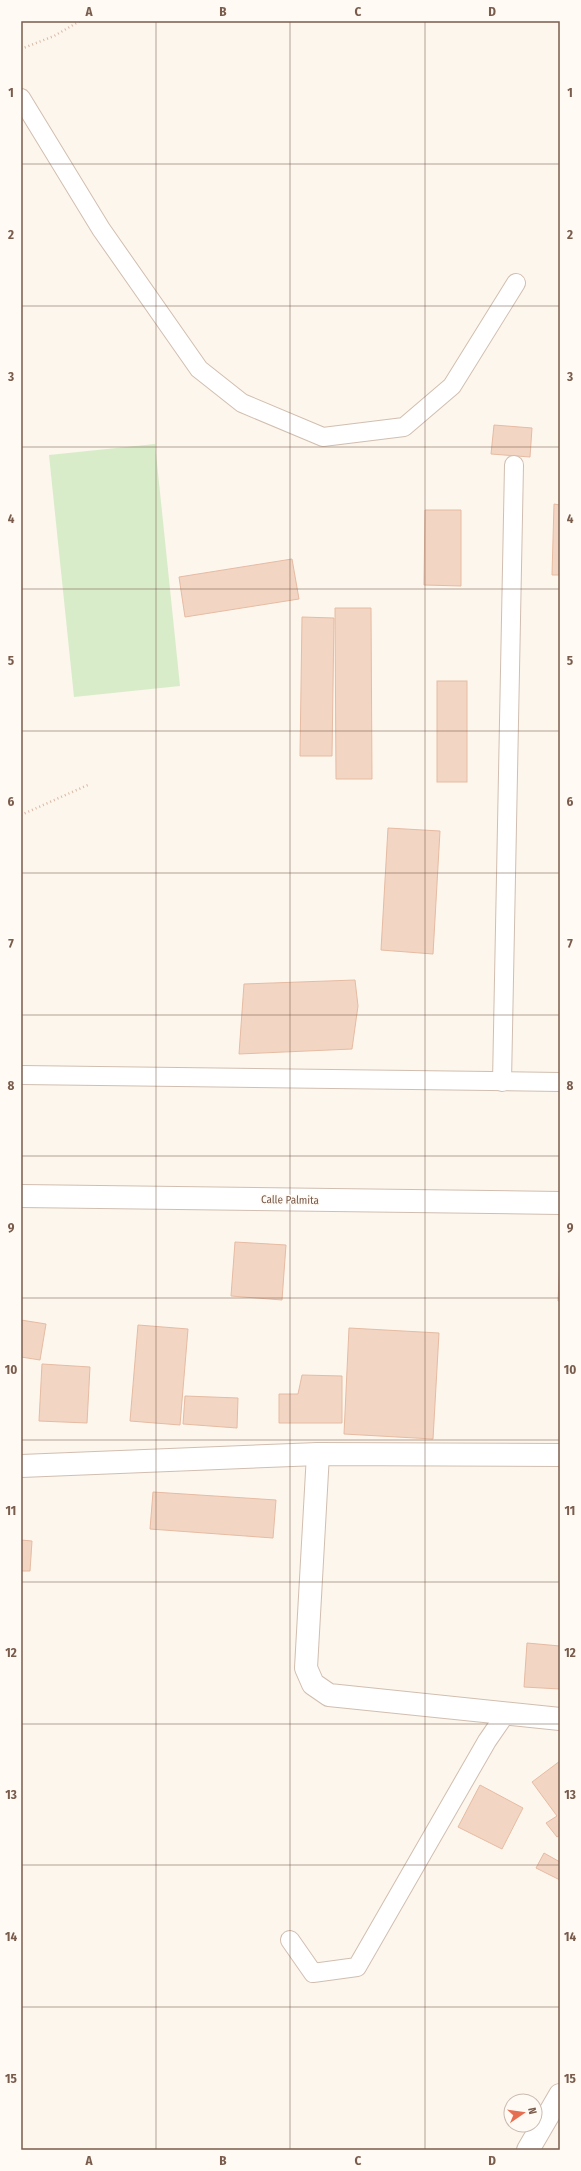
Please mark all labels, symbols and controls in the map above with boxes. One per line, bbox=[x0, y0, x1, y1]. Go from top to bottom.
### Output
text: A bbox=[84, 4, 93, 19]
text: B bbox=[219, 4, 227, 19]
text: C bbox=[355, 4, 362, 19]
text: D bbox=[488, 4, 496, 19]
text: 1 bbox=[8, 85, 14, 100]
text: 1 bbox=[567, 85, 573, 100]
text: 2 bbox=[7, 227, 14, 242]
text: 2 bbox=[566, 227, 573, 242]
text: 3 bbox=[7, 369, 14, 384]
text: 3 bbox=[566, 369, 573, 384]
text: 4 bbox=[8, 511, 15, 526]
text: 4 bbox=[567, 511, 574, 526]
text: 5 bbox=[8, 653, 14, 668]
text: 5 bbox=[567, 653, 573, 668]
text: 6 bbox=[8, 794, 15, 809]
text: 6 bbox=[567, 794, 574, 809]
text: 7 bbox=[8, 936, 14, 951]
text: 7 bbox=[567, 936, 573, 951]
text: 8 bbox=[8, 1078, 15, 1093]
text: 8 bbox=[567, 1078, 574, 1093]
street label: Calle Palmita bbox=[261, 1193, 319, 1207]
text: 9 bbox=[8, 1220, 15, 1235]
text: 9 bbox=[567, 1220, 574, 1235]
text: 10 bbox=[5, 1362, 17, 1377]
text: 10 bbox=[564, 1362, 576, 1377]
text: 11 bbox=[6, 1503, 16, 1518]
text: 11 bbox=[565, 1503, 575, 1518]
text: 12 bbox=[5, 1645, 17, 1660]
text: 12 bbox=[564, 1645, 576, 1660]
text: 13 bbox=[5, 1787, 17, 1802]
text: 13 bbox=[564, 1787, 576, 1802]
text: 14 bbox=[5, 1929, 17, 1944]
text: 14 bbox=[564, 1929, 576, 1944]
text: 15 bbox=[5, 2071, 17, 2086]
text: 15 bbox=[564, 2071, 576, 2086]
north arrow bbox=[503, 2093, 543, 2133]
text: N bbox=[525, 2106, 539, 2116]
text: A bbox=[84, 2153, 93, 2168]
text: B bbox=[219, 2153, 227, 2168]
text: C bbox=[355, 2153, 362, 2168]
text: D bbox=[488, 2153, 496, 2168]

